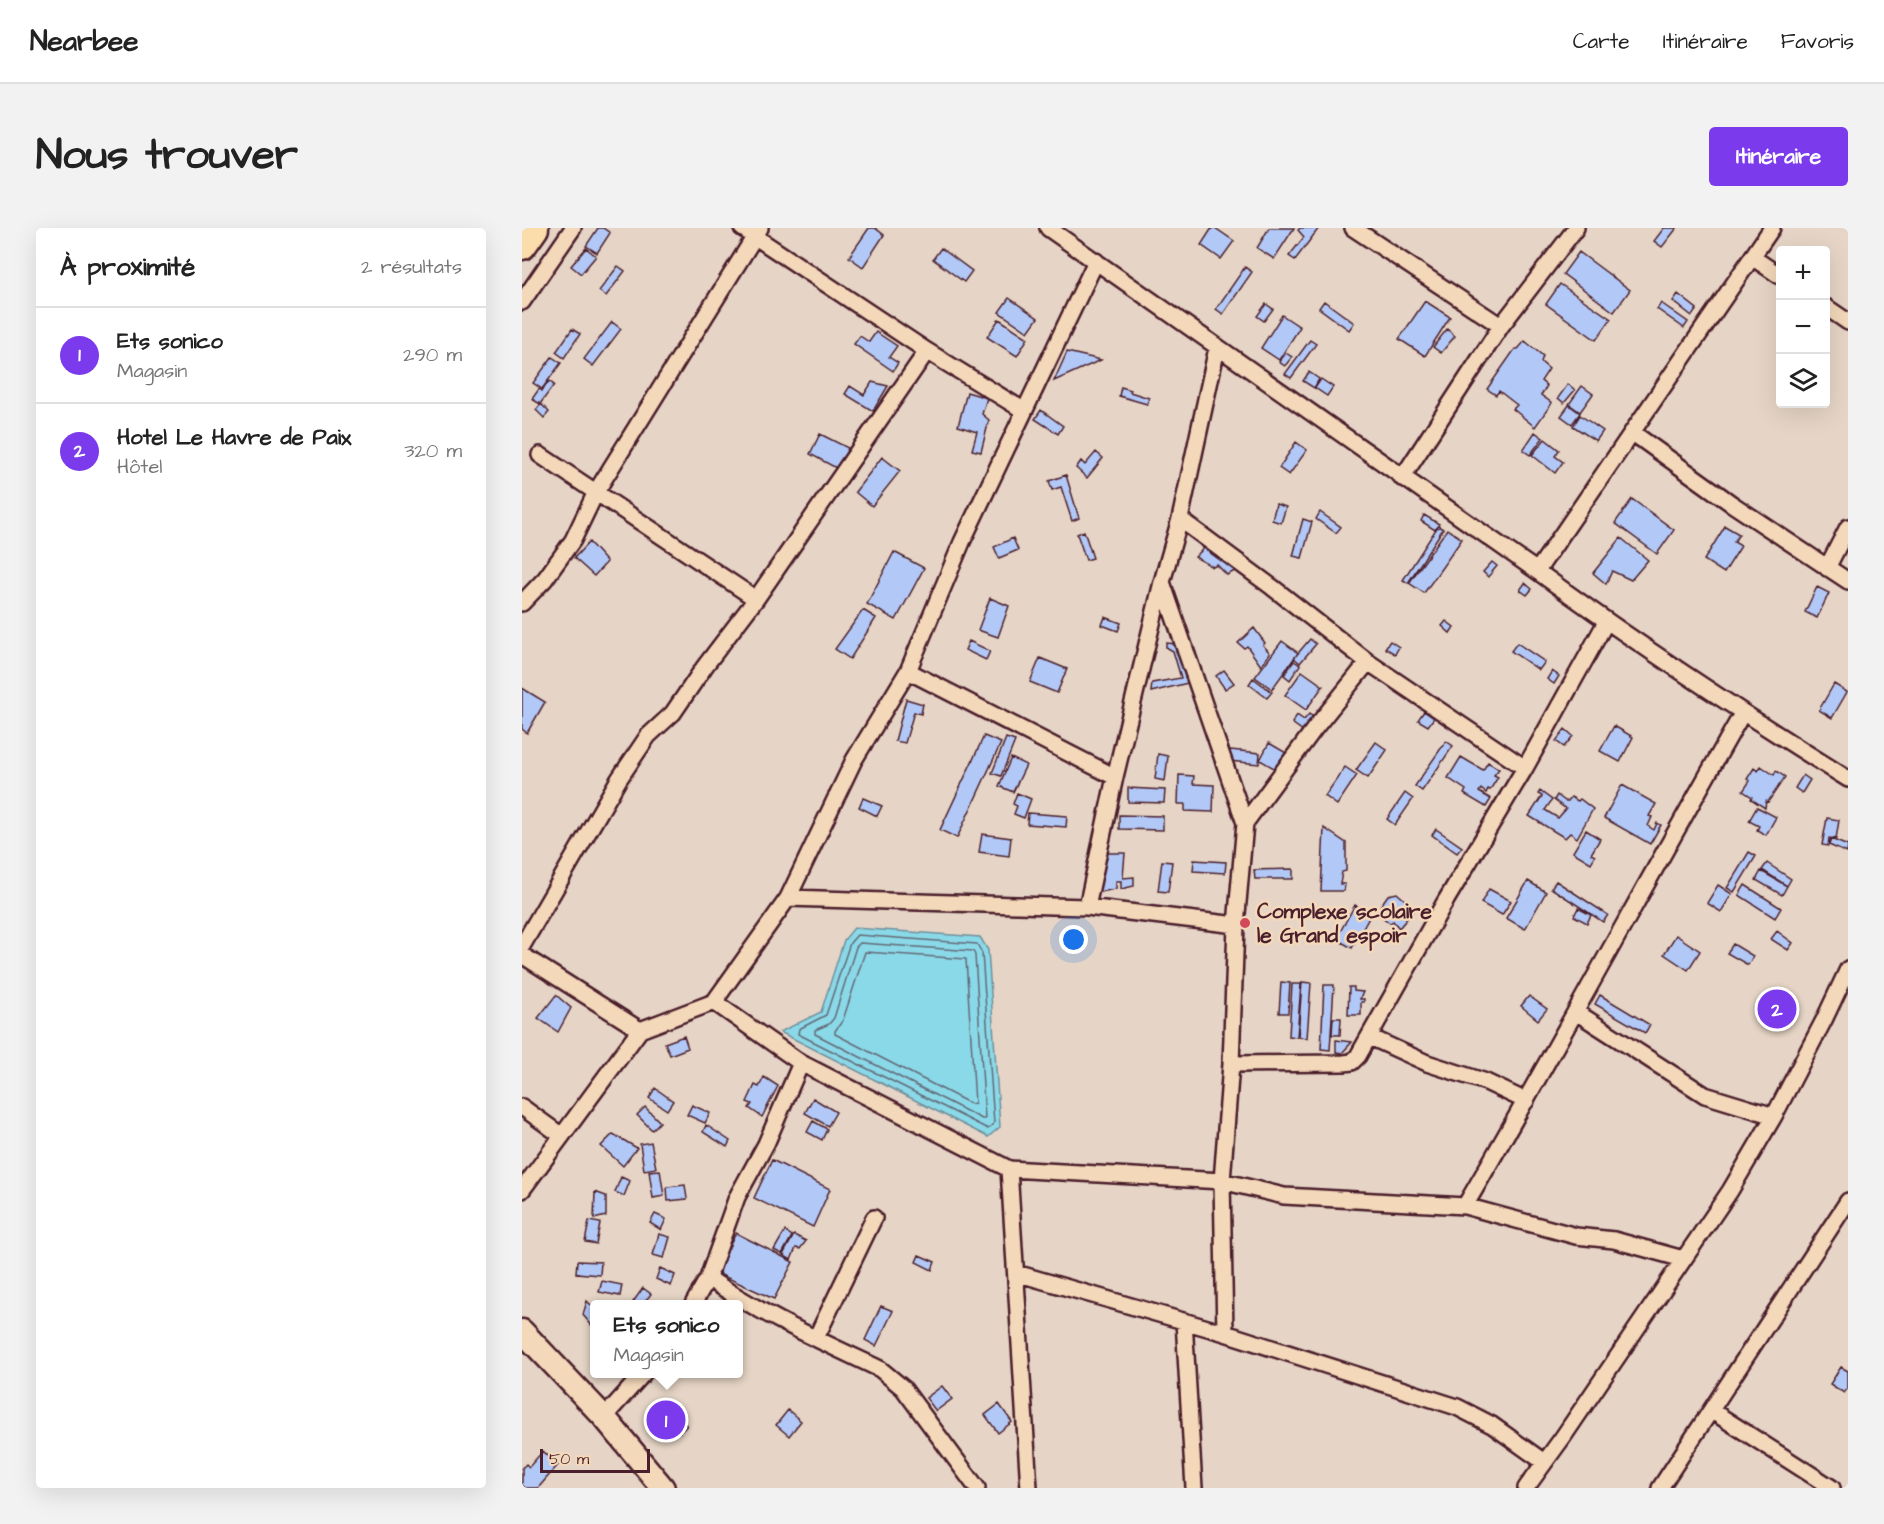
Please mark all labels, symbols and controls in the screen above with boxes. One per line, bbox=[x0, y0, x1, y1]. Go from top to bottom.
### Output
text: Nearbee bbox=[30, 22, 138, 61]
text: Carte bbox=[1573, 27, 1630, 56]
text: Itinéraire bbox=[1663, 27, 1748, 56]
text: Favoris bbox=[1781, 27, 1854, 56]
text: Nous trouver bbox=[36, 127, 298, 185]
button: Itinéraire bbox=[1709, 127, 1848, 186]
map controls bbox=[1776, 246, 1830, 408]
button: + bbox=[1776, 246, 1830, 300]
text: À proximité bbox=[60, 249, 195, 285]
text: 2 résultats bbox=[361, 253, 462, 281]
button: − bbox=[1776, 300, 1830, 354]
text: Ets sonico bbox=[117, 326, 223, 357]
text: 1 bbox=[78, 341, 81, 369]
text: 290 m bbox=[403, 341, 462, 369]
button: layers bbox=[1776, 354, 1830, 408]
text: Magasin bbox=[117, 357, 187, 385]
text: Hotel Le Havre de Paix bbox=[117, 422, 351, 453]
text: 2 bbox=[74, 437, 85, 465]
text: 320 m bbox=[404, 437, 462, 465]
text: Hôtel bbox=[117, 453, 162, 481]
place label: Complexe scolaire le Grand espoir bbox=[1257, 897, 1432, 951]
marker: Complexe scolaire le Grand espoir bbox=[1238, 916, 1252, 930]
your location bbox=[1059, 925, 1088, 954]
pin: 2 bbox=[1758, 986, 1796, 1032]
popup bbox=[590, 1300, 743, 1378]
text: Ets sonico bbox=[614, 1310, 719, 1341]
text: Magasin bbox=[614, 1341, 684, 1369]
pin: 1 bbox=[646, 1398, 686, 1442]
scale bar bbox=[540, 1446, 650, 1474]
text: 50 m bbox=[549, 1448, 589, 1470]

